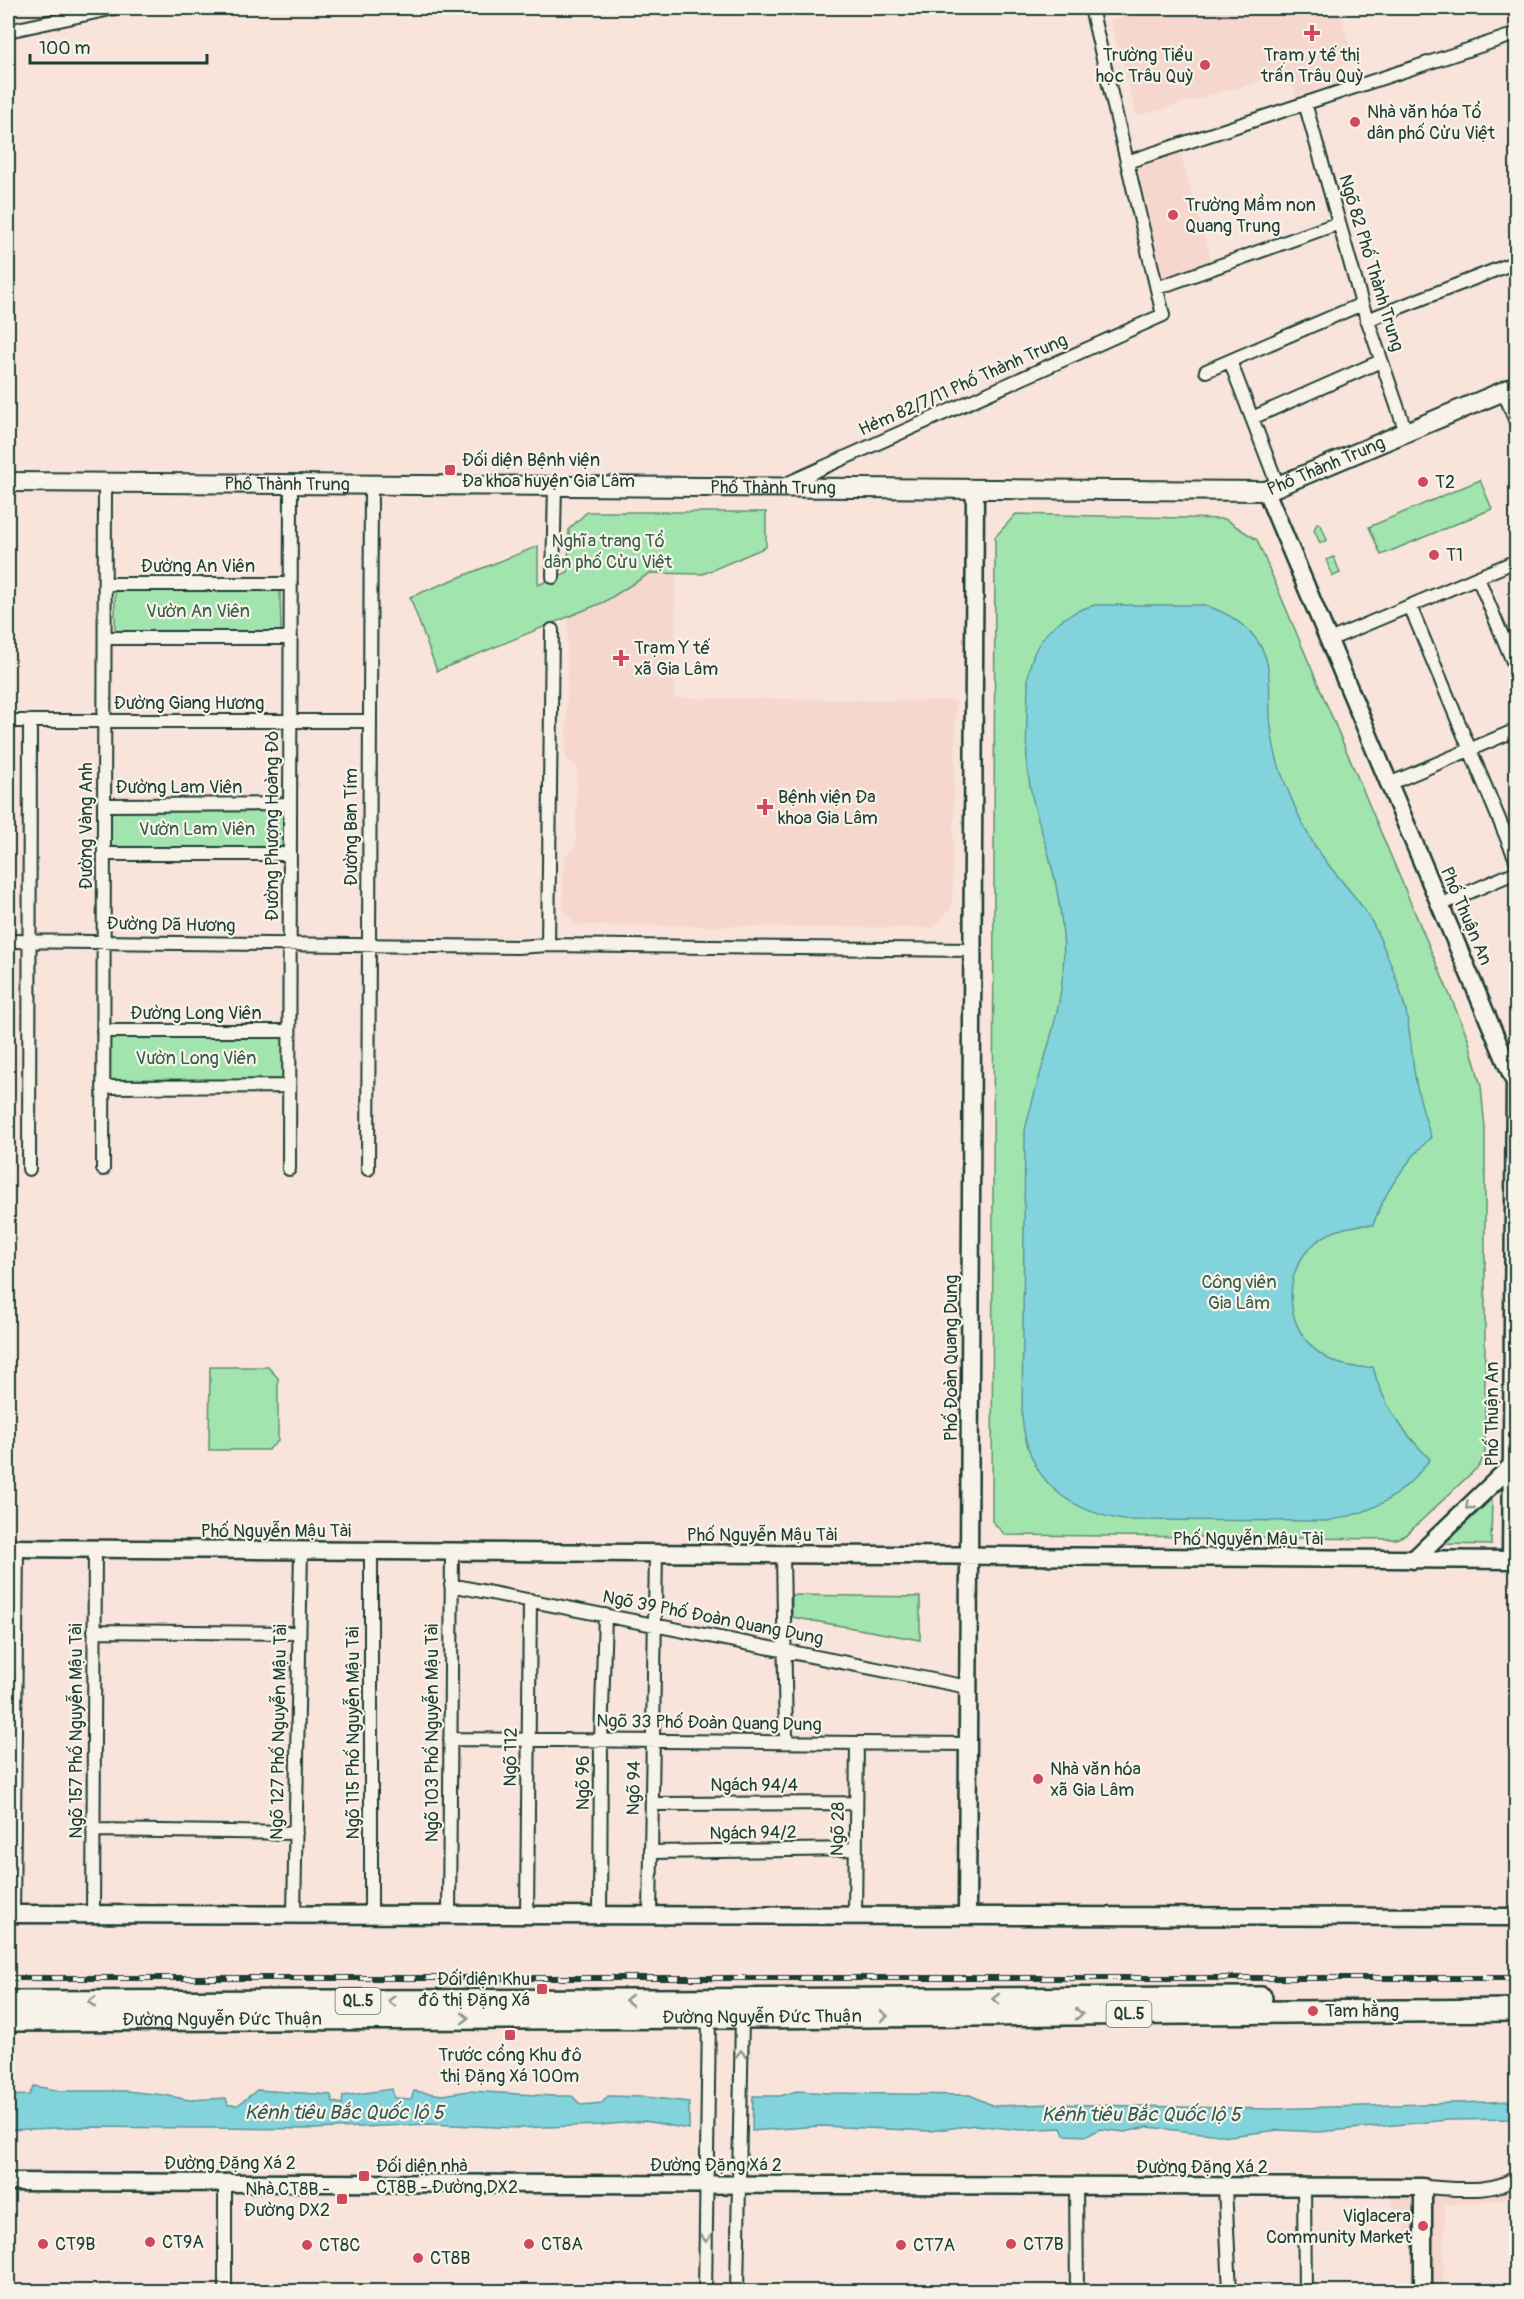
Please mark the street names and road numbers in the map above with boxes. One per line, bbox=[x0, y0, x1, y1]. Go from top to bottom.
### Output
street label: Ngõ 82 Phố Thành Trung bbox=[1333, 172, 1409, 354]
street label: Hẻm 82/7/11 Phố Thành Trung bbox=[855, 329, 1071, 441]
street label: Phố Thành Trung bbox=[1264, 431, 1388, 501]
street label: Phố Thành Trung bbox=[224, 472, 350, 496]
street label: Phố Thành Trung bbox=[710, 476, 836, 499]
street label: Đường An Viên bbox=[141, 555, 255, 578]
street label: Đường Giang Hương bbox=[114, 692, 264, 715]
street label: Đường Phượng Hoàng Đỏ bbox=[261, 731, 284, 921]
street label: Đường Vàng Anh bbox=[75, 762, 98, 890]
street label: Đường Ban Tím bbox=[340, 768, 363, 886]
street label: Đường Lam Viên bbox=[116, 776, 242, 799]
street label: Phố Thuận An bbox=[1435, 863, 1497, 969]
street label: Đường Dã Hương bbox=[106, 912, 236, 938]
street label: Đường Long Viên bbox=[130, 1002, 262, 1025]
street label: Phố Đoàn Quang Dung bbox=[940, 1275, 963, 1441]
street label: Phố Thuận An bbox=[1481, 1362, 1504, 1466]
street label: Phố Nguyễn Mậu Tài bbox=[201, 1520, 351, 1543]
street label: Phố Nguyễn Mậu Tài bbox=[687, 1524, 837, 1547]
street label: Phố Nguyễn Mậu Tài bbox=[1173, 1528, 1323, 1551]
street label: Ngõ 39 Phố Đoàn Quang Dung bbox=[601, 1585, 825, 1651]
street label: Ngõ 157 Phố Nguyễn Mậu Tài bbox=[65, 1623, 88, 1839]
street label: Ngõ 127 Phố Nguyễn Mậu Tài bbox=[266, 1624, 292, 1840]
street label: Ngõ 103 Phố Nguyễn Mậu Tài bbox=[421, 1624, 444, 1842]
street label: Ngõ 115 Phố Nguyễn Mậu Tài bbox=[342, 1626, 365, 1840]
street label: Ngõ 33 Phố Đoàn Quang Dung bbox=[596, 1710, 822, 1736]
street label: Ngõ 112 bbox=[499, 1727, 523, 1787]
street label: Ngõ 96 bbox=[572, 1756, 595, 1810]
street label: Ngõ 94 bbox=[622, 1760, 646, 1816]
street label: Ngách 94/4 bbox=[710, 1774, 798, 1797]
street label: Ngõ 28 bbox=[826, 1802, 850, 1856]
street label: Ngách 94/2 bbox=[709, 1821, 797, 1845]
road number: QL.5 bbox=[336, 1988, 380, 2014]
road number: QL.5 bbox=[1106, 2001, 1152, 2027]
street label: Đường Nguyễn Đức Thuận bbox=[662, 2004, 862, 2029]
street label: Đường Nguyễn Đức Thuận bbox=[122, 2007, 322, 2031]
street label: Đường Đặng Xá 2 bbox=[164, 2152, 296, 2175]
street label: Đường Đặng Xá 2 bbox=[650, 2154, 782, 2177]
street label: Đường Đặng Xá 2 bbox=[1136, 2156, 1268, 2179]

